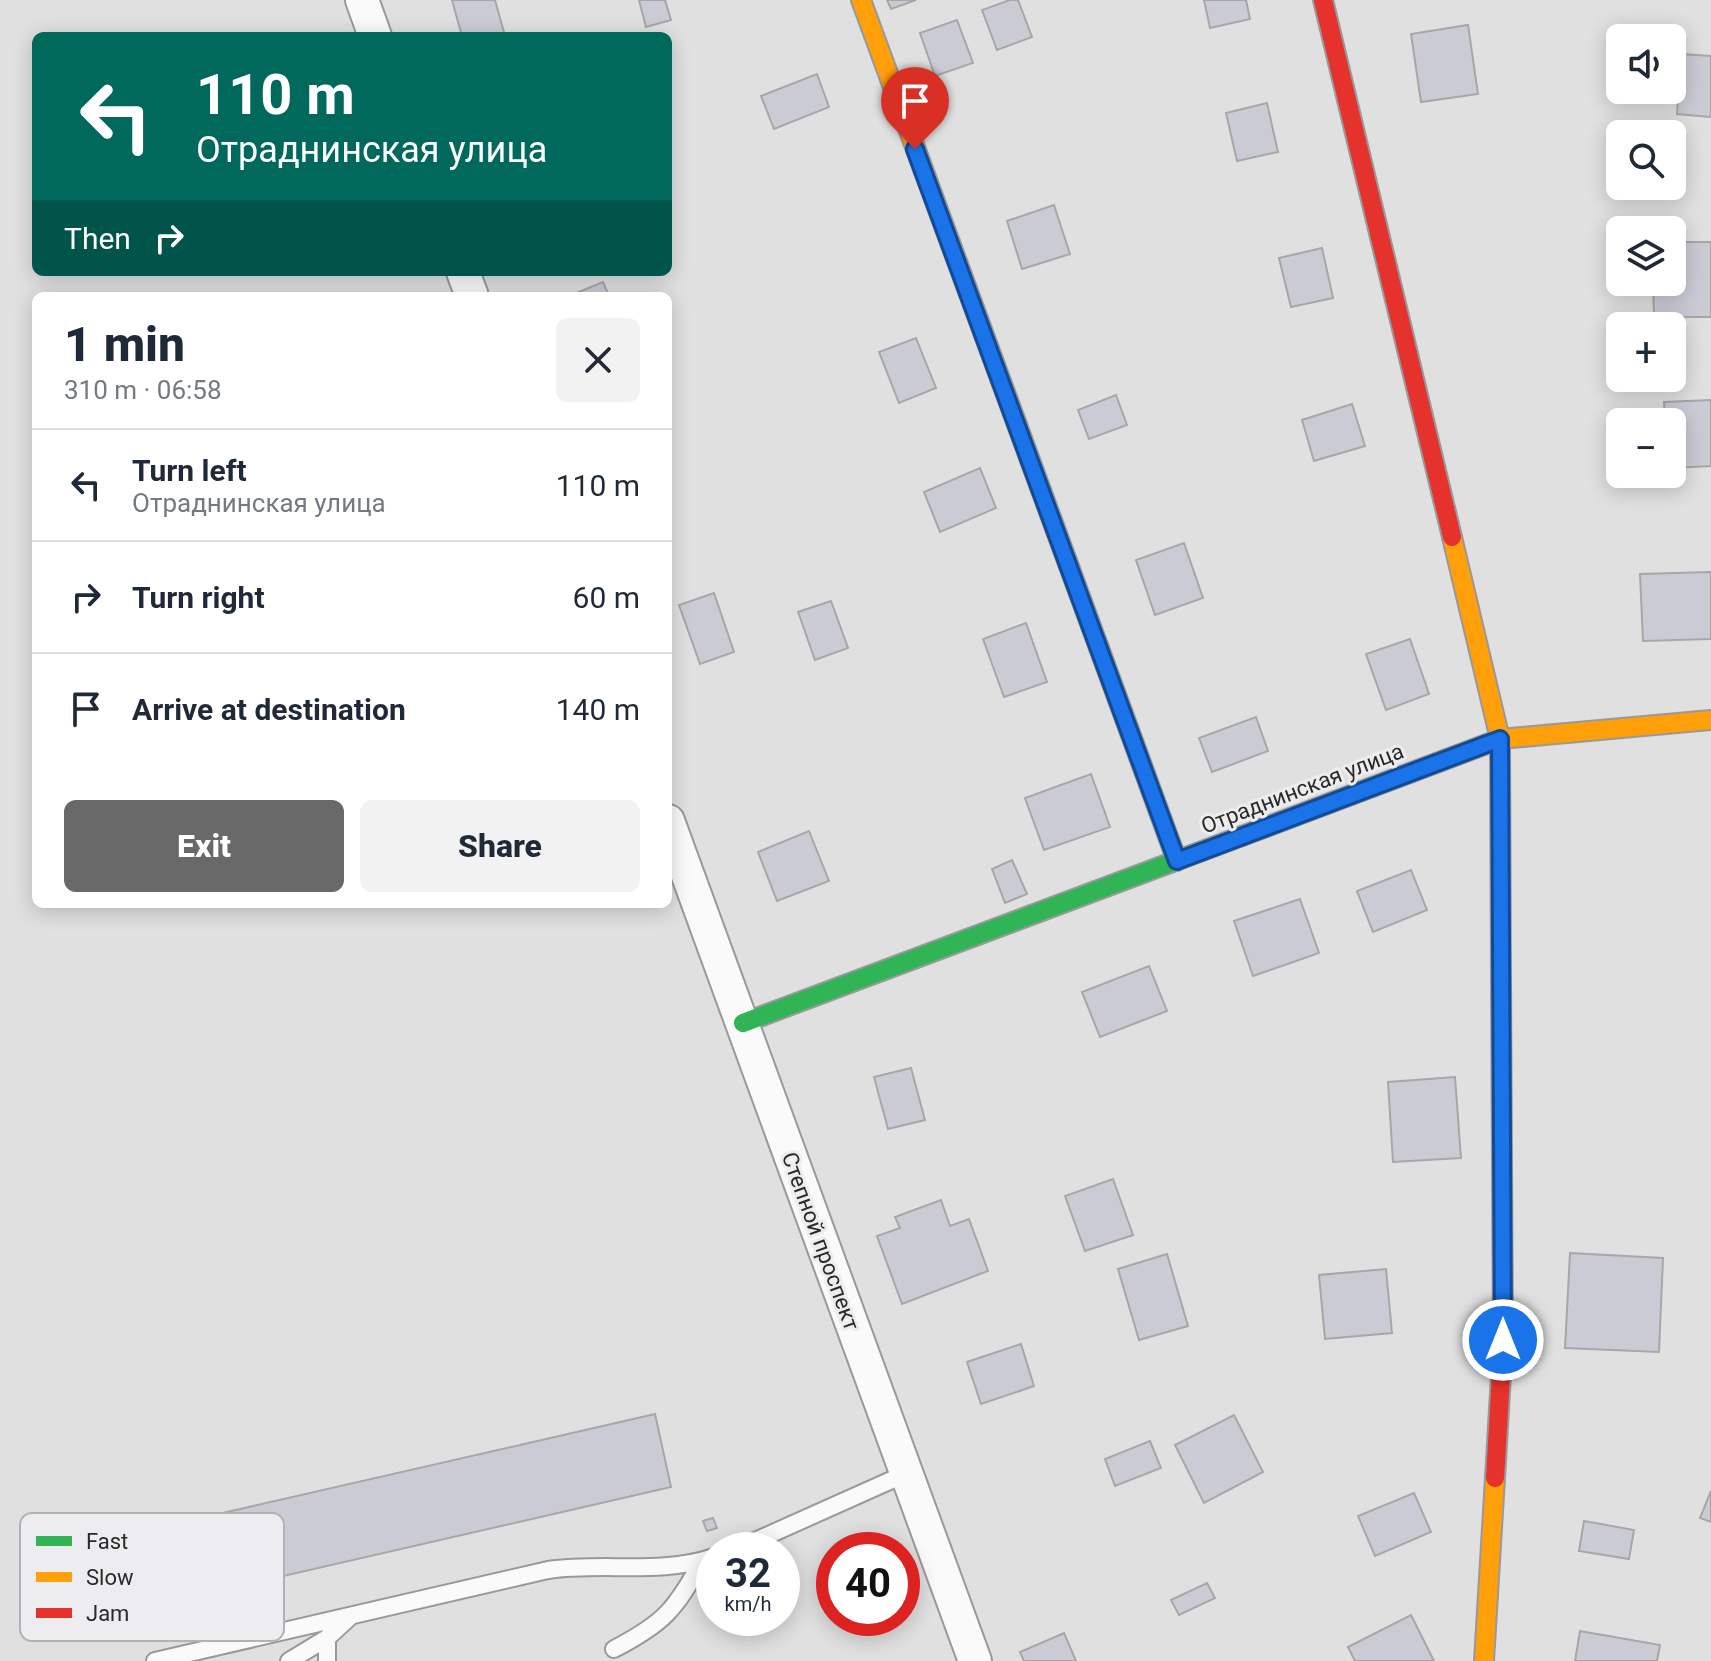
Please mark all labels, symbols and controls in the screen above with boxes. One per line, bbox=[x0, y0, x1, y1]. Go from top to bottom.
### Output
map controls bbox=[1606, 24, 1686, 488]
button: sound bbox=[1606, 24, 1686, 104]
text: 110 m bbox=[196, 62, 355, 128]
icon: left bbox=[64, 64, 168, 168]
pin bbox=[881, 67, 949, 149]
icon: arrive bbox=[893, 79, 937, 123]
button: search bbox=[1606, 120, 1686, 200]
text: Отраднинская улица bbox=[196, 129, 547, 171]
icon: right bbox=[147, 216, 191, 260]
button: layers bbox=[1606, 216, 1686, 296]
text: Then bbox=[64, 221, 131, 256]
button: + bbox=[1606, 312, 1686, 392]
text: 1 min bbox=[64, 316, 185, 373]
button: close bbox=[556, 318, 640, 402]
text: 310 m · 06:58 bbox=[64, 375, 222, 405]
button: − bbox=[1606, 408, 1686, 488]
text: Turn left bbox=[132, 453, 247, 488]
icon: left bbox=[64, 463, 108, 507]
text: 110 m bbox=[556, 468, 640, 503]
text: Отраднинская улица bbox=[132, 488, 386, 518]
icon: right bbox=[64, 575, 108, 619]
text: Turn right bbox=[132, 580, 265, 615]
text: 60 m bbox=[573, 580, 640, 615]
icon: arrive bbox=[64, 687, 108, 731]
text: Arrive at destination bbox=[132, 692, 406, 727]
text: 140 m bbox=[556, 692, 640, 727]
street label: Отраднинская улица bbox=[1197, 738, 1407, 839]
button: Exit bbox=[64, 800, 344, 892]
button: Share bbox=[360, 800, 640, 892]
street label: Степной проспект bbox=[777, 1149, 865, 1334]
position arrow bbox=[1461, 1298, 1545, 1382]
legend bbox=[20, 1513, 284, 1641]
text: Fast bbox=[86, 1529, 128, 1554]
speed limit sign: 40 bbox=[816, 1532, 920, 1636]
text: 32 bbox=[725, 1550, 771, 1597]
text: Slow bbox=[86, 1565, 134, 1590]
text: km/h bbox=[725, 1592, 771, 1616]
text: Jam bbox=[86, 1601, 129, 1626]

